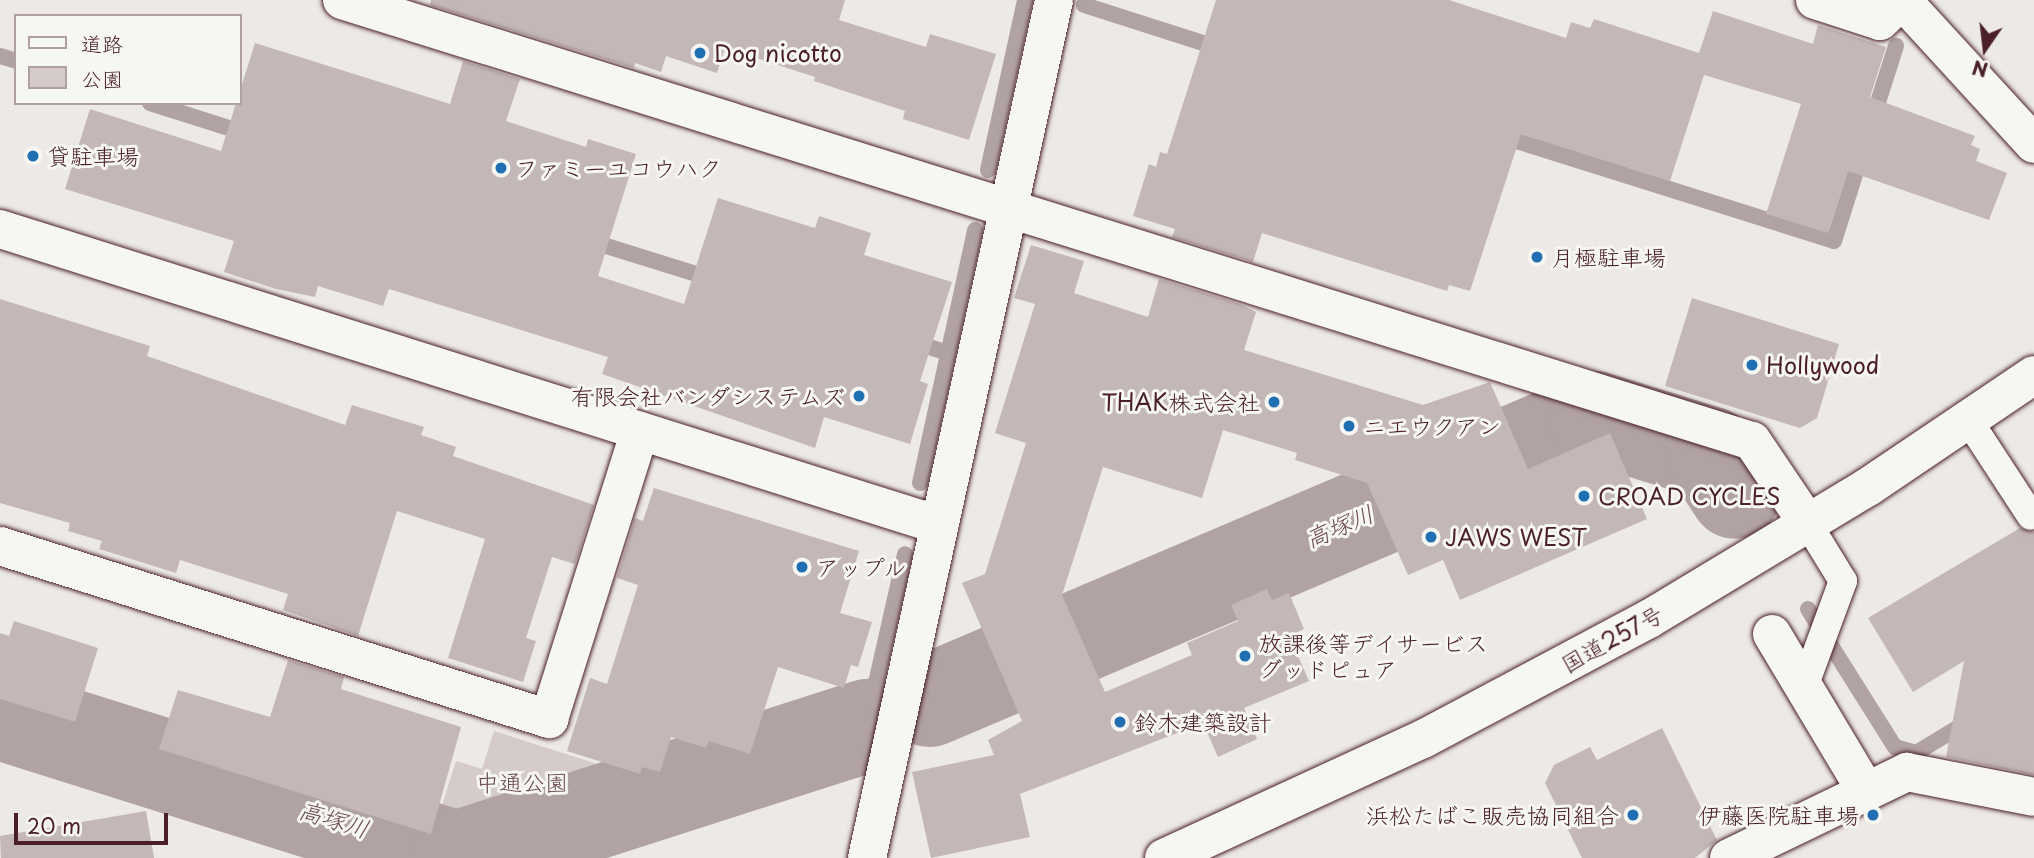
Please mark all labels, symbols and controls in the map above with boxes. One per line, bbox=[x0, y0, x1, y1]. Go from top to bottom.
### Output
legend bbox=[14, 14, 242, 105]
north arrow bbox=[1950, 14, 2020, 84]
text: 道路 bbox=[81, 27, 123, 59]
place label: Dog nicotto bbox=[714, 39, 842, 67]
marker: Dog nicotto bbox=[692, 45, 708, 61]
text: N bbox=[1969, 54, 1991, 85]
text: 公園 bbox=[81, 62, 123, 94]
place label: 貸駐車場 bbox=[47, 142, 139, 170]
marker: 貸駐車場 bbox=[25, 148, 41, 164]
place label: ファミーユコウハク bbox=[515, 154, 722, 182]
marker: ファミーユコウハク bbox=[493, 160, 509, 176]
place label: 月極駐車場 bbox=[1551, 243, 1666, 271]
marker: 月極駐車場 bbox=[1529, 249, 1545, 265]
place label: Hollywood bbox=[1766, 351, 1879, 379]
marker: Hollywood bbox=[1744, 357, 1760, 373]
place label: 有限会社バンダシステムズ bbox=[569, 382, 845, 410]
marker: 有限会社バンダシステムズ bbox=[851, 388, 867, 404]
place label: THAK株式会社 bbox=[1102, 388, 1260, 416]
marker: THAK株式会社 bbox=[1266, 394, 1282, 410]
place label: ニエウクアン bbox=[1363, 412, 1501, 440]
marker: ニエウクアン bbox=[1341, 418, 1357, 434]
place label: CROAD CYCLES bbox=[1598, 482, 1782, 510]
marker: CROAD CYCLES bbox=[1576, 488, 1592, 504]
water label: 高塚川 bbox=[1300, 499, 1378, 553]
place label: JAWS WEST bbox=[1445, 523, 1588, 551]
marker: JAWS WEST bbox=[1423, 529, 1439, 545]
place label: アップル bbox=[816, 553, 908, 581]
marker: アップル bbox=[794, 559, 810, 575]
street label: 国道257号 bbox=[1556, 600, 1668, 678]
place label: 放課後等デイサービス グッドピュア bbox=[1259, 629, 1489, 683]
marker: 放課後等デイサービス グッドピュア bbox=[1237, 648, 1253, 664]
place label: 鈴木建築設計 bbox=[1134, 708, 1272, 736]
marker: 鈴木建築設計 bbox=[1112, 714, 1128, 730]
park label: 中通公園 bbox=[476, 768, 568, 796]
water label: 高塚川 bbox=[295, 795, 373, 843]
scale bar bbox=[18, 798, 172, 842]
place label: 浜松たばこ販売協同組合 bbox=[1366, 801, 1619, 829]
place label: 伊藤医院駐車場 bbox=[1698, 801, 1859, 829]
marker: 浜松たばこ販売協同組合 bbox=[1625, 807, 1641, 823]
marker: 伊藤医院駐車場 bbox=[1865, 807, 1881, 823]
text: 20 m bbox=[27, 809, 81, 841]

